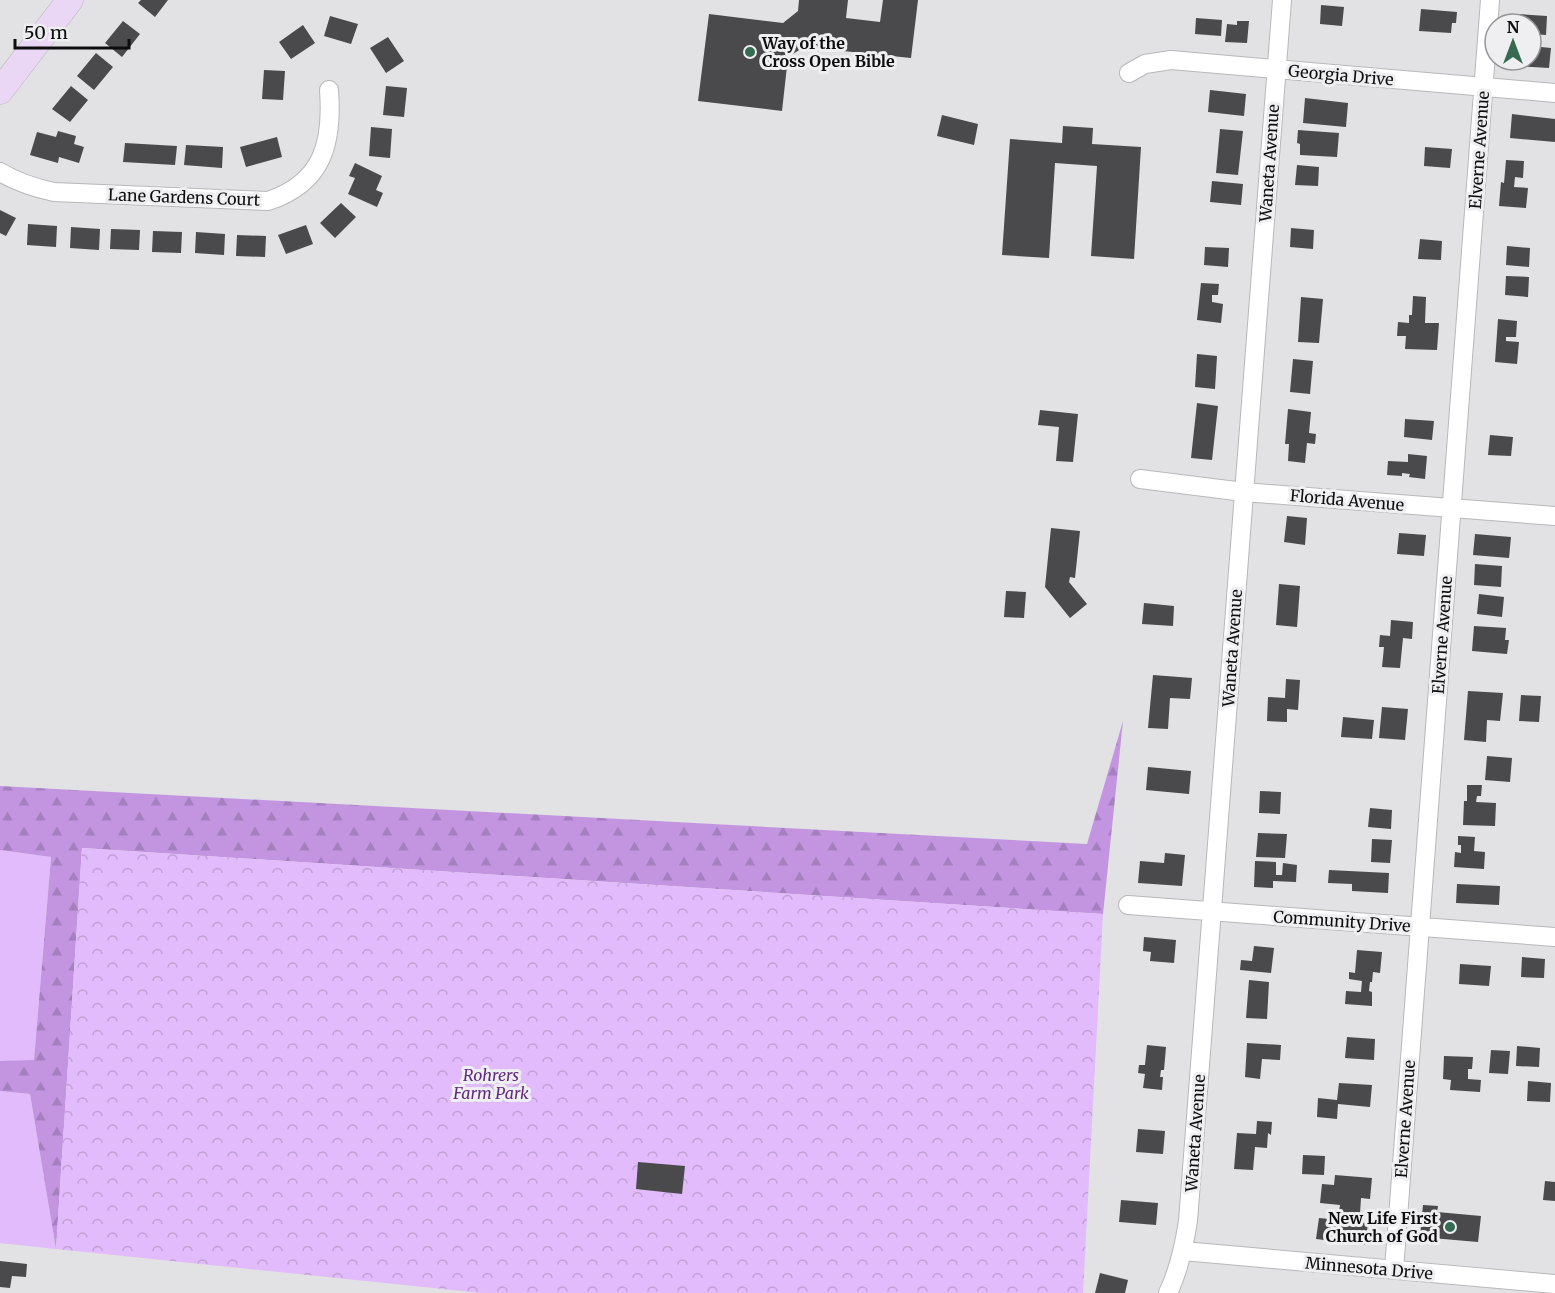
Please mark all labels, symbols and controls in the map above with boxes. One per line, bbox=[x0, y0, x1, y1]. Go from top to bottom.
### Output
scale bar bbox=[15, 12, 129, 50]
north arrow bbox=[1483, 12, 1543, 72]
text: N bbox=[1507, 17, 1520, 37]
text: 50 m bbox=[24, 21, 68, 44]
place label: Way of the Cross Open Bible bbox=[761, 33, 895, 71]
marker: Way of the Cross Open Bible bbox=[743, 45, 757, 59]
street label: Georgia Drive bbox=[1288, 60, 1394, 90]
street label: Elverne Avenue bbox=[1465, 90, 1493, 210]
street label: Waneta Avenue bbox=[1255, 104, 1283, 223]
street label: Lane Gardens Court bbox=[108, 184, 261, 210]
street label: Florida Avenue bbox=[1289, 485, 1405, 515]
street label: Elverne Avenue bbox=[1428, 575, 1456, 695]
street label: Waneta Avenue bbox=[1218, 589, 1246, 708]
street label: Community Drive bbox=[1273, 906, 1411, 936]
street label: Elverne Avenue bbox=[1391, 1059, 1419, 1179]
park label: Rohrers Farm Park bbox=[452, 1065, 529, 1103]
street label: Waneta Avenue bbox=[1181, 1074, 1209, 1193]
place label: New Life First Church of God bbox=[1326, 1208, 1439, 1246]
marker: New Life First Church of God bbox=[1443, 1220, 1457, 1234]
street label: Minnesota Drive bbox=[1304, 1252, 1434, 1284]

